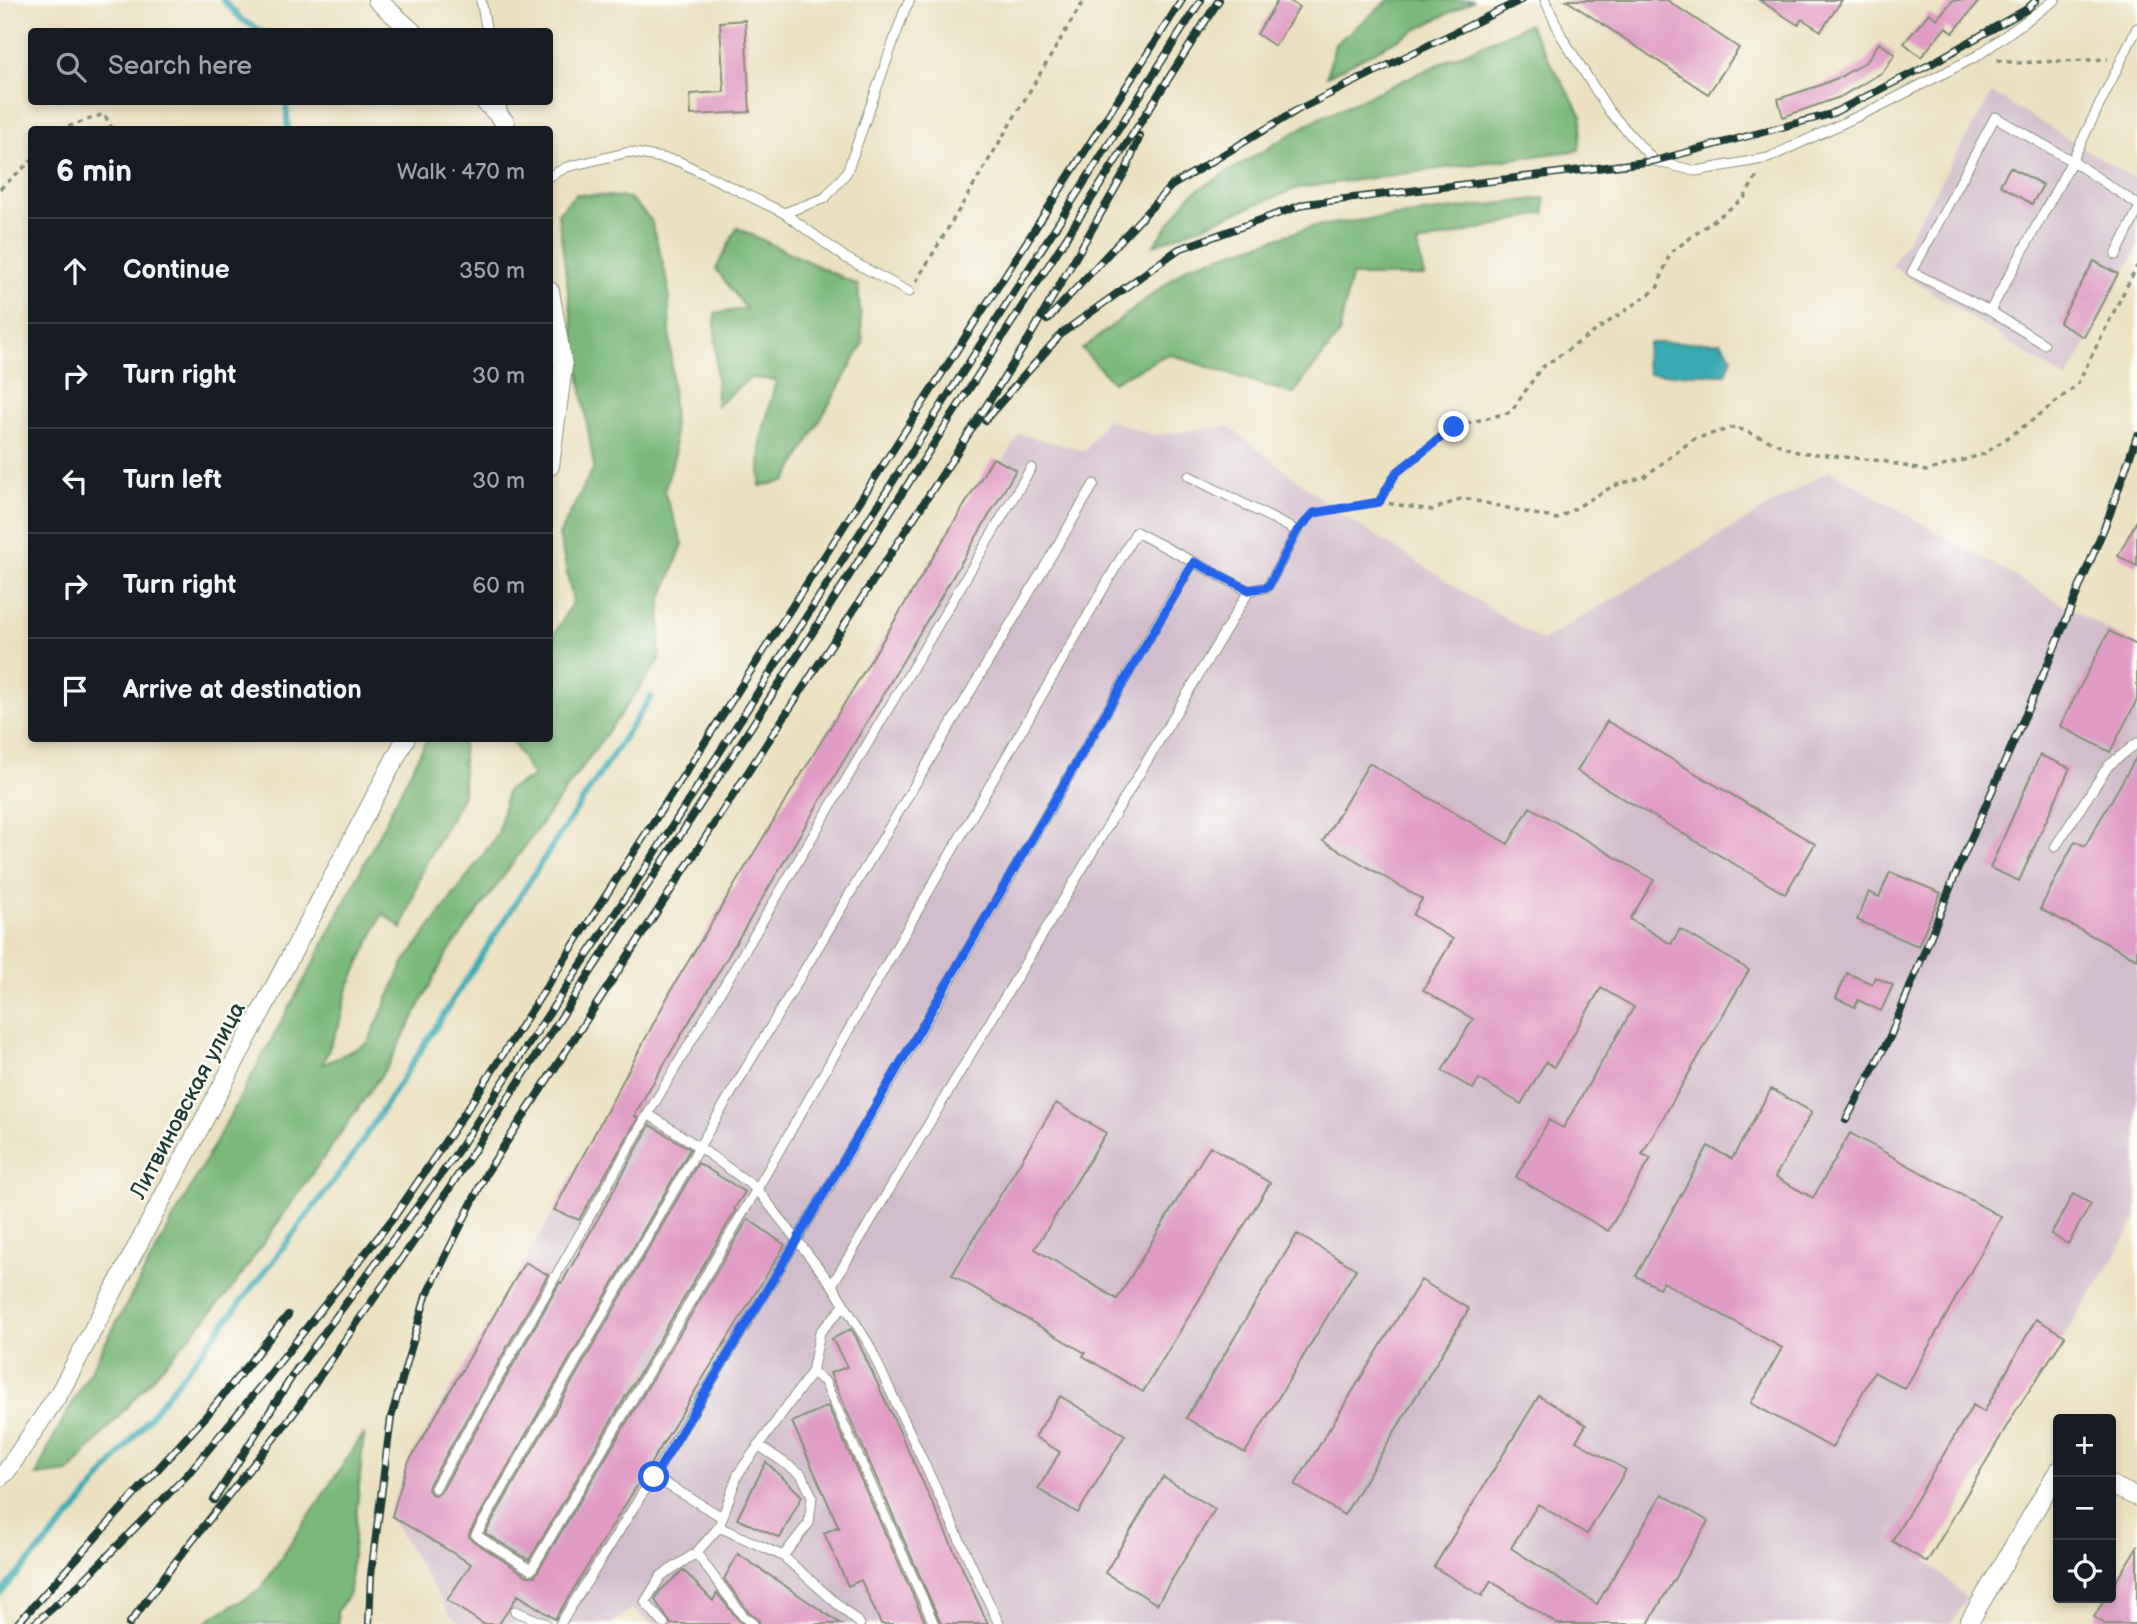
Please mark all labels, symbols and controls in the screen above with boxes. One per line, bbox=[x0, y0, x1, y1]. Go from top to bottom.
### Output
search box bbox=[28, 28, 553, 105]
icon: search bbox=[52, 48, 90, 86]
text: Search here bbox=[108, 51, 252, 82]
text: 6 min bbox=[56, 154, 132, 190]
text: Walk · 470 m bbox=[397, 158, 525, 186]
icon: ahead bbox=[56, 252, 94, 290]
text: Continue bbox=[123, 255, 230, 286]
text: 350 m bbox=[459, 257, 525, 285]
icon: right bbox=[56, 357, 94, 395]
text: Turn right bbox=[123, 360, 236, 391]
text: 30 m bbox=[472, 362, 525, 390]
route end bbox=[1438, 411, 1469, 442]
icon: left bbox=[56, 462, 94, 500]
text: Turn left bbox=[123, 465, 222, 496]
text: 30 m bbox=[472, 467, 525, 495]
icon: right bbox=[56, 567, 94, 605]
text: Turn right bbox=[123, 570, 236, 601]
text: 60 m bbox=[472, 572, 525, 600]
icon: arrive bbox=[56, 672, 94, 710]
text: Arrive at destination bbox=[123, 675, 362, 706]
street label: Литвиновская улица bbox=[124, 997, 252, 1205]
map controls bbox=[2053, 1414, 2116, 1603]
button: + bbox=[2053, 1414, 2116, 1477]
route start bbox=[638, 1461, 669, 1492]
button: − bbox=[2053, 1477, 2116, 1540]
button: locate bbox=[2053, 1540, 2116, 1603]

